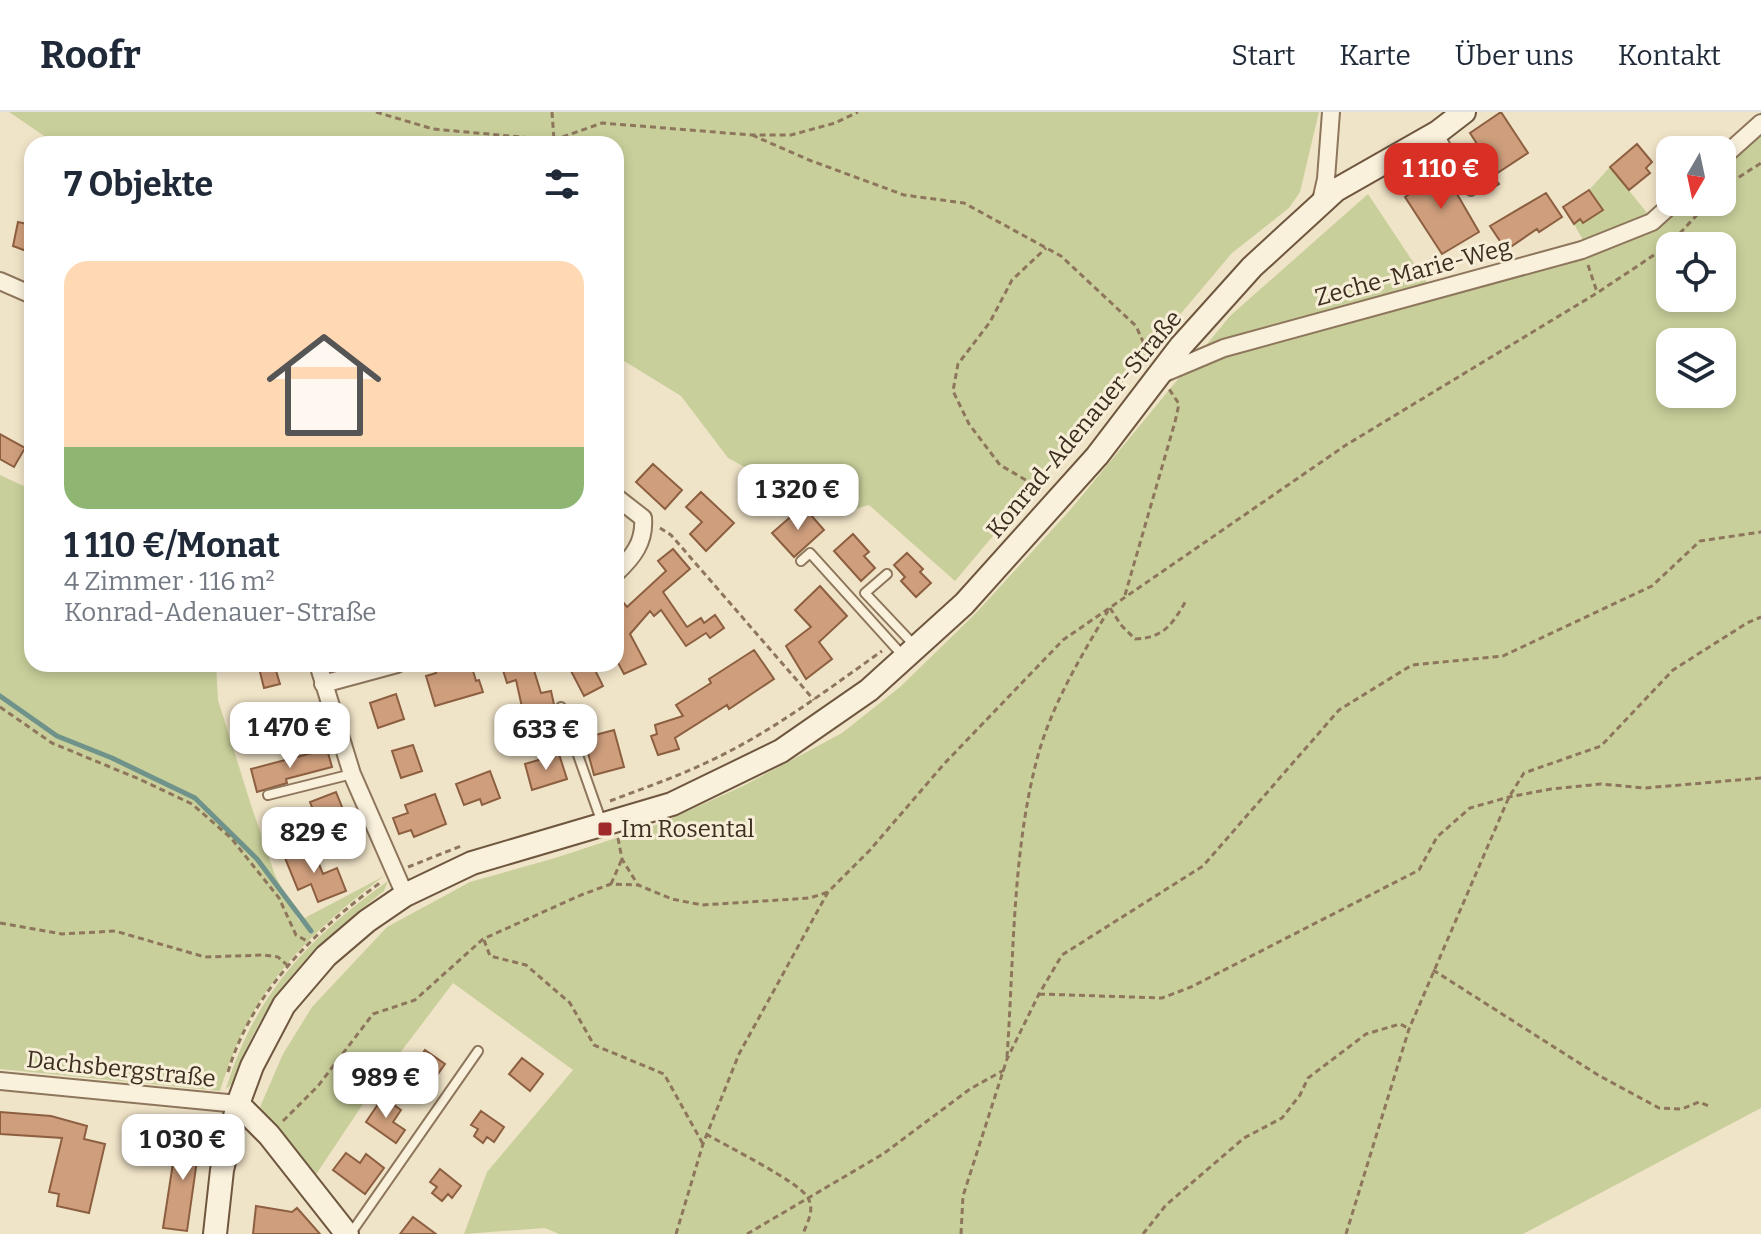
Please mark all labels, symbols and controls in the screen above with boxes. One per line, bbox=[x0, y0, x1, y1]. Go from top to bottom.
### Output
text: Roofr bbox=[40, 32, 141, 78]
text: Start bbox=[1231, 39, 1295, 72]
text: Karte bbox=[1339, 39, 1411, 72]
text: Über uns bbox=[1455, 39, 1574, 72]
text: Kontakt bbox=[1618, 39, 1721, 72]
north arrow bbox=[1656, 136, 1736, 216]
map controls bbox=[1656, 136, 1736, 408]
pin: 1 110 € bbox=[1367, 143, 1515, 211]
text: 1 110 € bbox=[1402, 153, 1480, 184]
icon: filters bbox=[540, 162, 584, 206]
text: 7 Objekte bbox=[64, 164, 213, 205]
street label: Zeche-Marie-Weg bbox=[1312, 232, 1514, 312]
button: locate bbox=[1656, 232, 1736, 312]
street label: Konrad-Adenauer-Straße bbox=[981, 304, 1187, 544]
icon: home bbox=[252, 313, 396, 457]
button: layers bbox=[1656, 328, 1736, 408]
pin: 1 320 € bbox=[724, 464, 872, 532]
text: 1 320 € bbox=[756, 474, 840, 505]
text: 1 110 €/Monat bbox=[64, 525, 280, 566]
text: 4 Zimmer · 116 m² bbox=[64, 566, 275, 597]
text: Konrad-Adenauer-Straße bbox=[64, 597, 377, 628]
pin: 1 470 € bbox=[216, 702, 364, 770]
pin: 633 € bbox=[490, 704, 602, 772]
text: 1 470 € bbox=[248, 712, 332, 743]
text: 633 € bbox=[512, 714, 580, 745]
pin: 829 € bbox=[258, 807, 370, 875]
place label: Im Rosental bbox=[621, 815, 755, 843]
text: 829 € bbox=[280, 817, 348, 848]
marker: Im Rosental bbox=[596, 820, 614, 838]
street label: Dachsbergstraße bbox=[25, 1045, 217, 1093]
pin: 989 € bbox=[330, 1052, 442, 1120]
text: 989 € bbox=[351, 1062, 421, 1093]
pin: 1 030 € bbox=[109, 1114, 257, 1182]
text: 1 030 € bbox=[140, 1124, 226, 1155]

